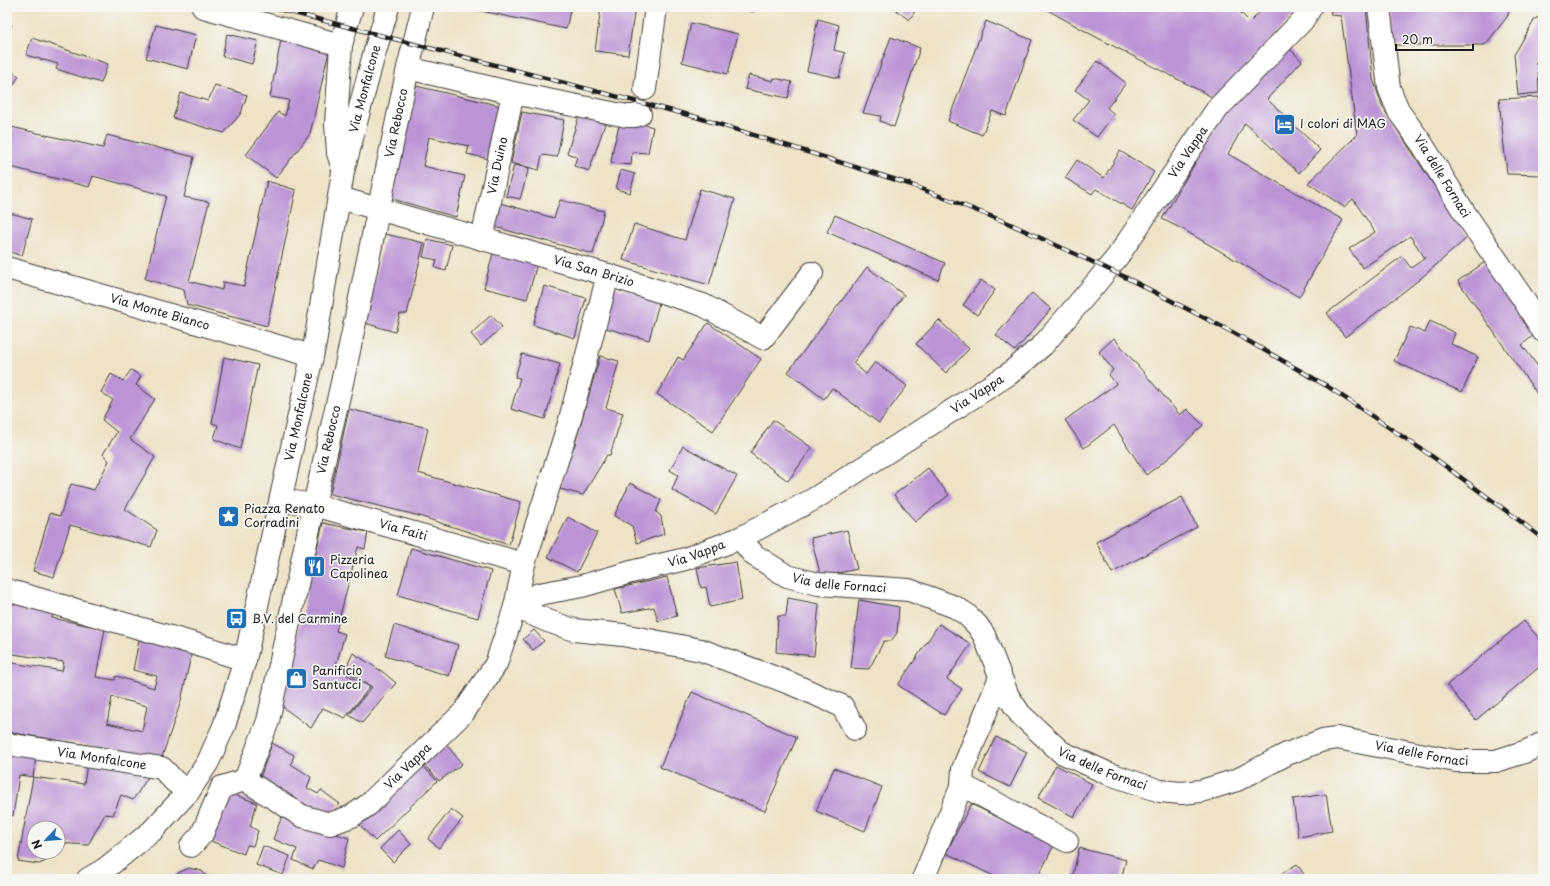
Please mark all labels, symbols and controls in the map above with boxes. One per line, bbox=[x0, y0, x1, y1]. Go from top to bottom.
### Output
scale bar bbox=[1396, 26, 1473, 52]
text: 20 m bbox=[1402, 30, 1433, 48]
street label: Via Monfalcone bbox=[344, 42, 385, 135]
street label: Via Rebocco bbox=[380, 86, 412, 159]
hotel icon: I colori di MAG bbox=[1272, 111, 1298, 137]
place label: I colori di MAG bbox=[1300, 114, 1386, 132]
street label: Via Vappa bbox=[1163, 121, 1212, 182]
street label: Via delle Fornaci bbox=[1410, 130, 1475, 221]
street label: Via Duino bbox=[482, 135, 512, 196]
street label: Via San Brizio bbox=[551, 250, 637, 291]
street label: Via Monte Bianco bbox=[108, 288, 212, 334]
street label: Via Vappa bbox=[947, 369, 1007, 417]
street label: Via Monfalcone bbox=[279, 370, 316, 463]
street label: Via Rebocco bbox=[311, 403, 345, 476]
place label: Piazza Renato Corradini bbox=[244, 499, 325, 531]
place icon: Piazza Renato Corradini bbox=[216, 503, 242, 529]
street label: Via Faiti bbox=[377, 514, 430, 544]
street label: Via Vappa bbox=[666, 534, 728, 571]
place label: Pizzeria Capolinea bbox=[330, 550, 389, 582]
restaurant icon: Pizzeria Capolinea bbox=[302, 554, 328, 580]
street label: Via delle Fornaci bbox=[790, 568, 887, 596]
bus stop icon: B.V. del Carmine bbox=[223, 606, 249, 632]
place label: B.V. del Carmine bbox=[252, 609, 348, 627]
place label: Panificio Santucci bbox=[312, 661, 362, 693]
shop icon: Panificio Santucci bbox=[283, 665, 309, 691]
street label: Via delle Fornaci bbox=[1373, 736, 1469, 770]
street label: Via Vappa bbox=[379, 738, 435, 793]
street label: Via Monfalcone bbox=[56, 742, 148, 774]
street label: Via delle Fornaci bbox=[1055, 742, 1150, 794]
north arrow bbox=[26, 820, 66, 860]
text: N bbox=[27, 837, 46, 852]

